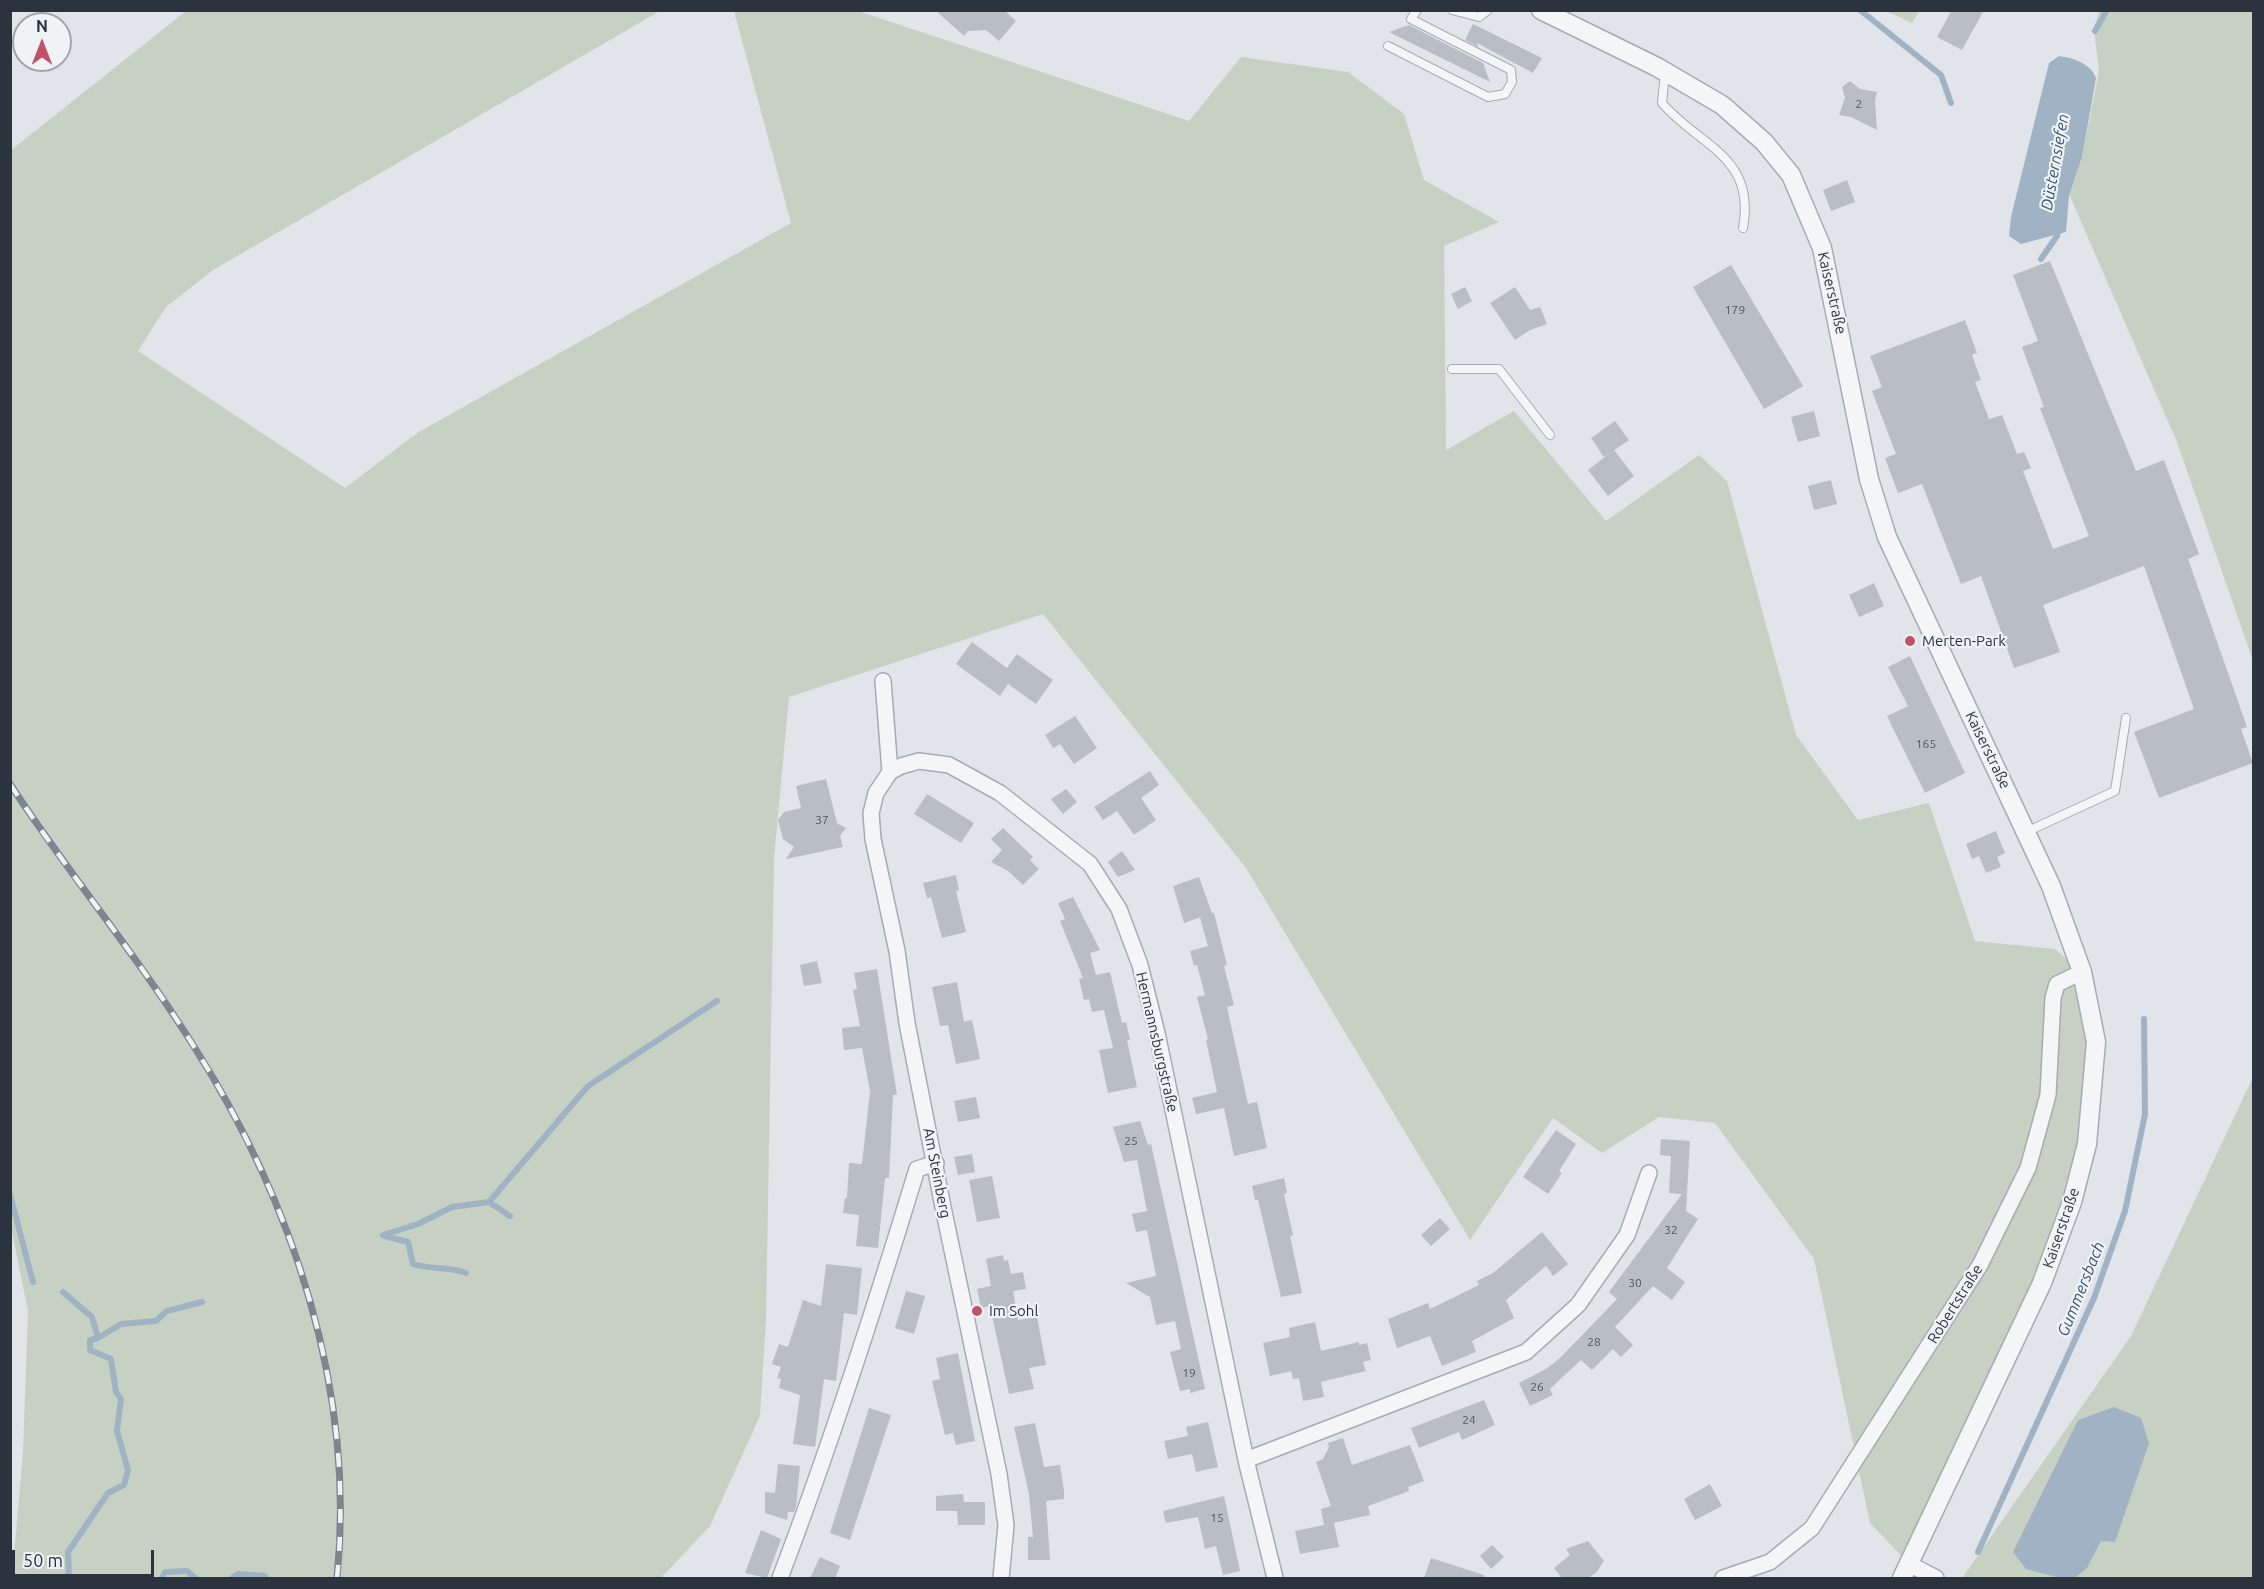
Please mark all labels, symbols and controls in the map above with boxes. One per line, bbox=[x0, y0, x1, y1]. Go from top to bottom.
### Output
north arrow bbox=[12, 12, 72, 72]
text: N bbox=[36, 17, 48, 35]
house number: 2 bbox=[1856, 97, 1862, 111]
water label: Düsternsiefen bbox=[2037, 112, 2073, 212]
street label: Kaiserstraße bbox=[1814, 250, 1850, 336]
house number: 179 bbox=[1725, 303, 1745, 317]
place label: Merten-Park bbox=[1922, 632, 2006, 650]
marker: Merten-Park bbox=[1903, 634, 1917, 648]
street label: Kaiserstraße bbox=[1961, 708, 2015, 792]
house number: 165 bbox=[1916, 737, 1936, 751]
house number: 37 bbox=[815, 813, 829, 827]
street label: Hermannsburgstraße bbox=[1132, 970, 1182, 1114]
street label: Am Steinberg bbox=[919, 1126, 955, 1220]
house number: 25 bbox=[1124, 1134, 1138, 1148]
street label: Kaiserstraße bbox=[2039, 1185, 2083, 1271]
house number: 32 bbox=[1664, 1223, 1678, 1237]
water label: Gummersbach bbox=[2053, 1239, 2109, 1339]
street label: Robertstraße bbox=[1924, 1261, 1986, 1347]
house number: 30 bbox=[1628, 1276, 1642, 1290]
place label: Im Sohl bbox=[989, 1302, 1038, 1320]
marker: Im Sohl bbox=[970, 1304, 984, 1318]
house number: 28 bbox=[1587, 1335, 1601, 1349]
house number: 19 bbox=[1182, 1366, 1196, 1380]
house number: 26 bbox=[1530, 1380, 1544, 1394]
house number: 24 bbox=[1462, 1413, 1476, 1427]
house number: 15 bbox=[1210, 1511, 1224, 1525]
scale bar bbox=[15, 1538, 158, 1576]
text: 50 m bbox=[23, 1550, 63, 1570]

